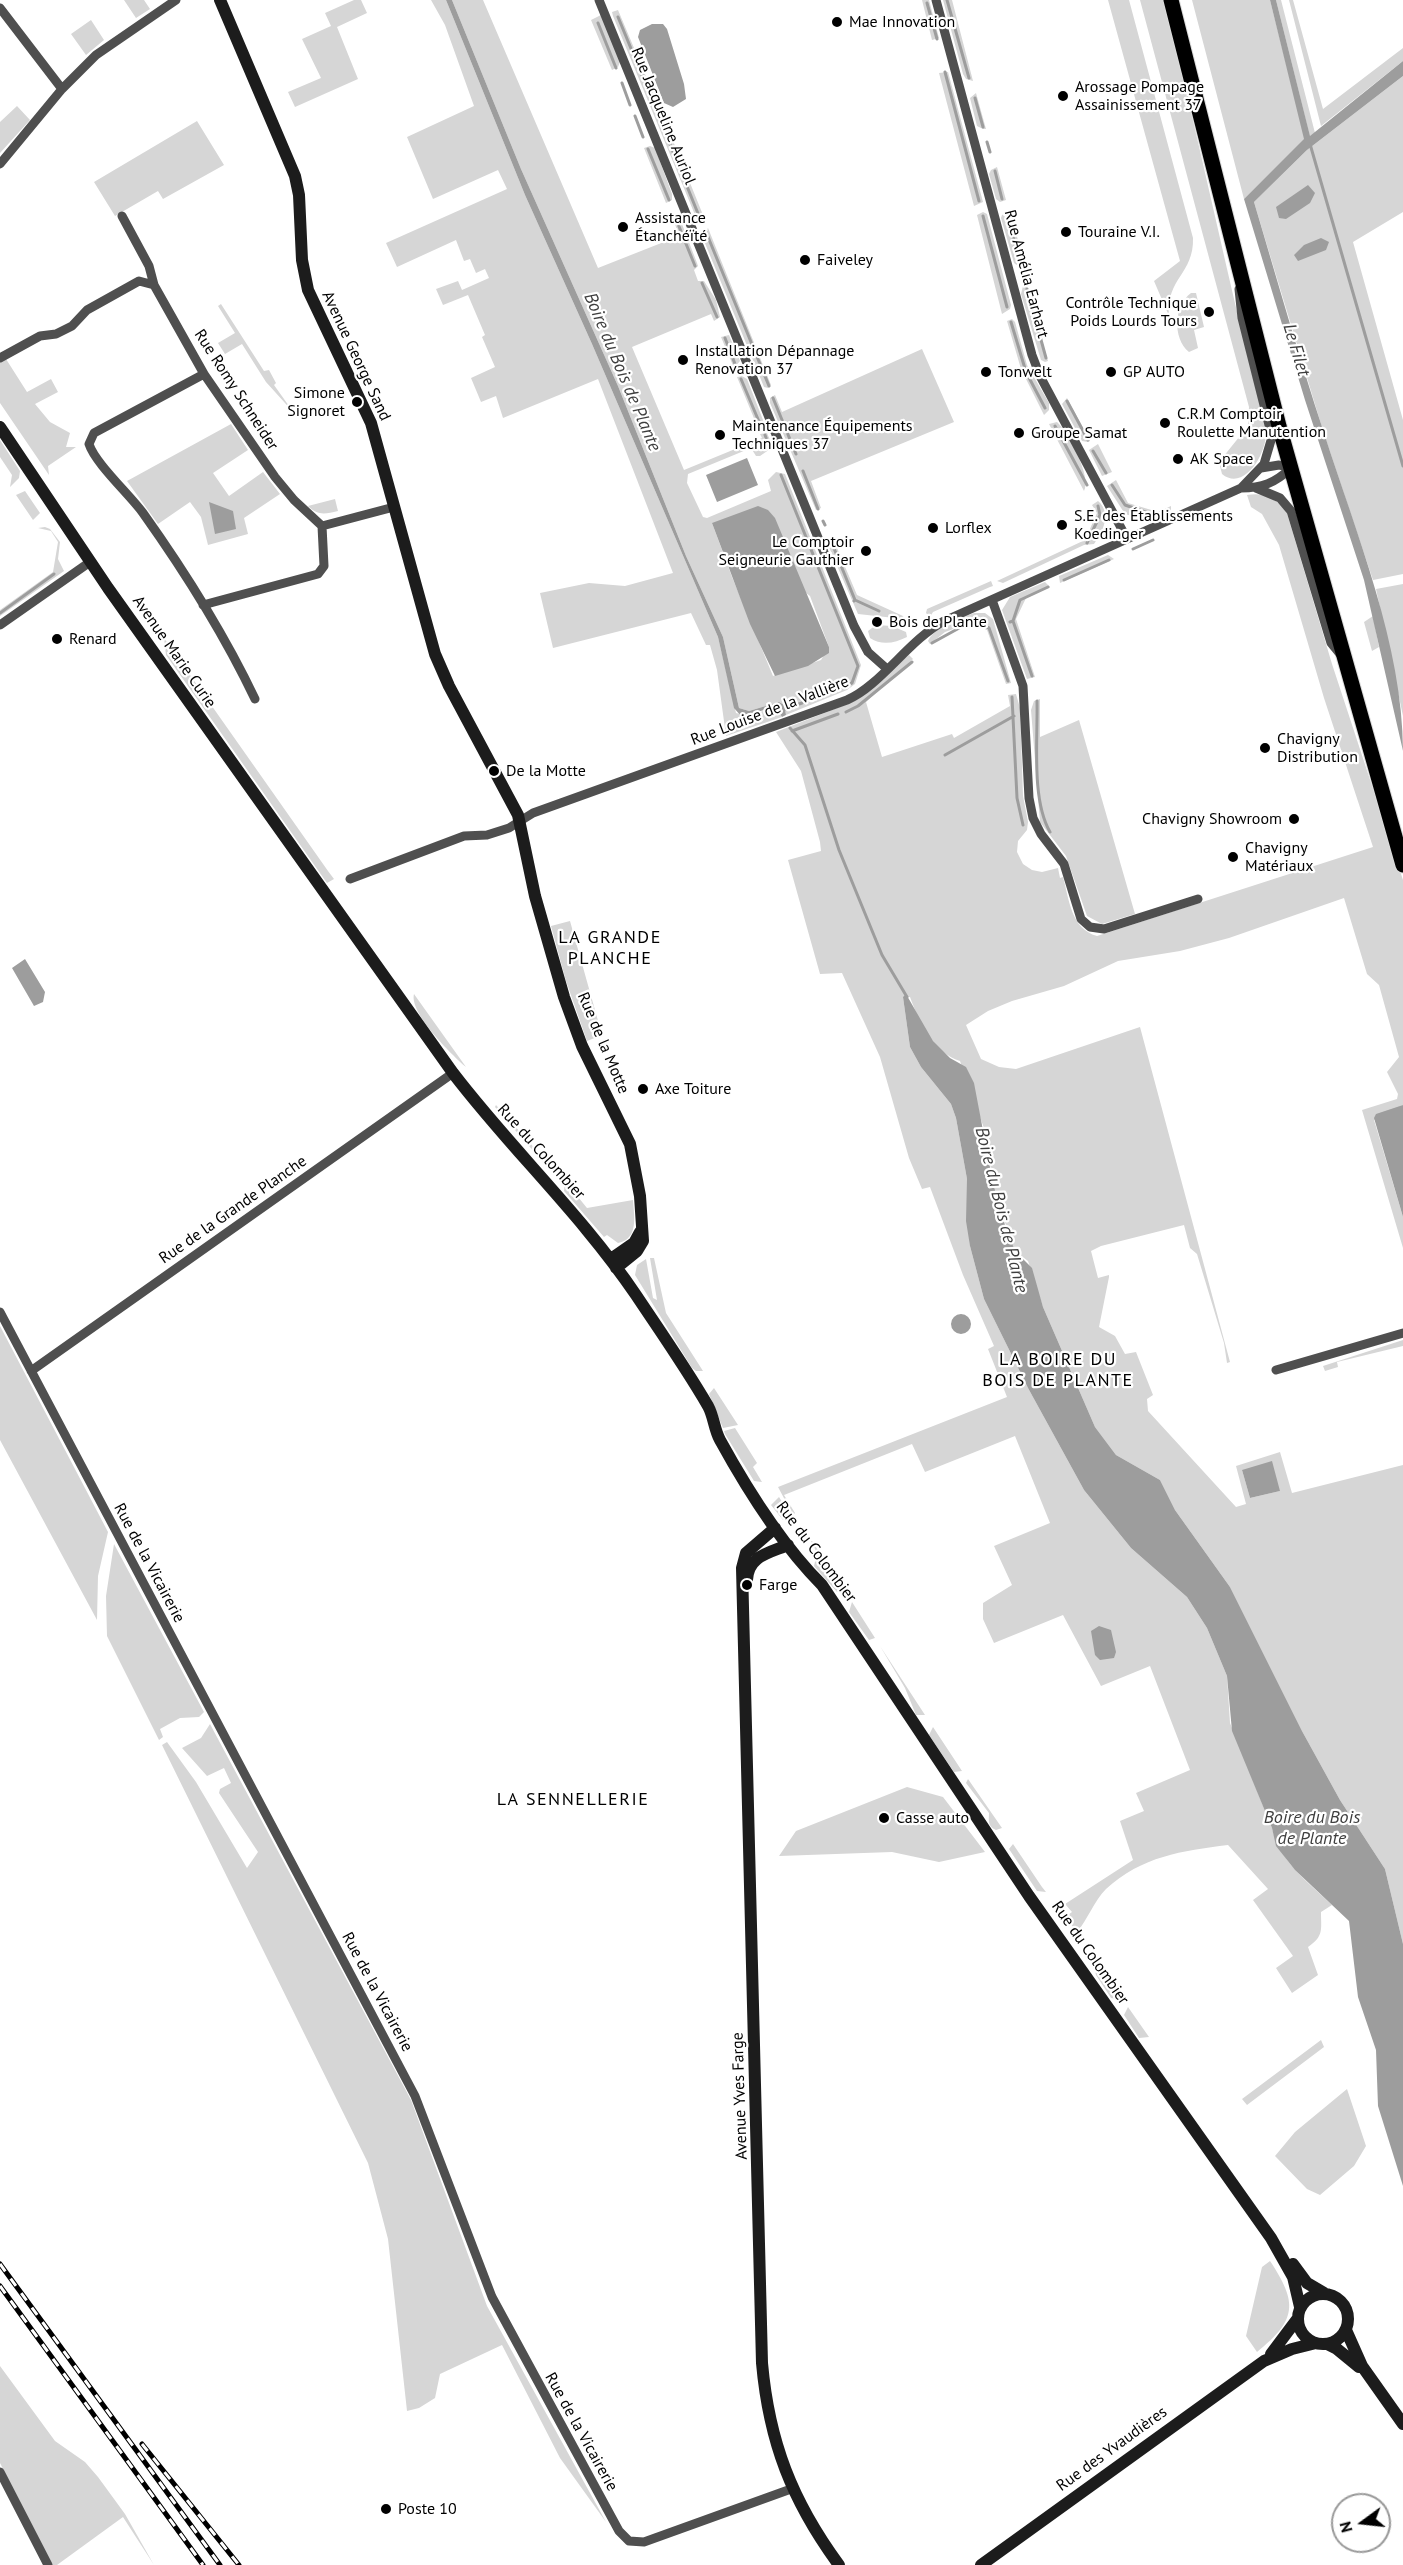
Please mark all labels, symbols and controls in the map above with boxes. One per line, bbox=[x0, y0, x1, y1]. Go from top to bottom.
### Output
place label: Mae Innovation bbox=[849, 12, 955, 32]
marker: Mae Innovation bbox=[830, 15, 844, 29]
street label: Rue Jacqueline Auriol bbox=[627, 45, 699, 187]
place label: Arossage Pompage Assainissement 37 bbox=[1075, 77, 1204, 115]
marker: Arossage Pompage Assainissement 37 bbox=[1056, 89, 1070, 103]
place label: Assistance Étanchéïté bbox=[635, 208, 707, 246]
street label: Rue Amélia Earhart bbox=[1000, 208, 1052, 340]
marker: Assistance Étanchéïté bbox=[616, 220, 630, 234]
place label: Touraine V.I. bbox=[1078, 222, 1160, 242]
marker: Touraine V.I. bbox=[1059, 225, 1073, 239]
place label: Faiveley bbox=[817, 250, 873, 270]
marker: Faiveley bbox=[798, 253, 812, 267]
street label: Avenue George Sand bbox=[318, 288, 394, 424]
water label: Boire du Bois de Plante bbox=[579, 289, 665, 455]
place label: Contrôle Technique Poids Lourds Tours bbox=[1065, 293, 1197, 331]
marker: Contrôle Technique Poids Lourds Tours bbox=[1202, 305, 1216, 319]
water label: Le Filet bbox=[1278, 321, 1314, 379]
street label: Rue Romy Schneider bbox=[190, 326, 282, 454]
place label: Installation Dépannage Renovation 37 bbox=[695, 341, 854, 379]
marker: Installation Dépannage Renovation 37 bbox=[676, 353, 690, 367]
place label: Tonwelt bbox=[998, 362, 1052, 382]
place label: GP AUTO bbox=[1123, 362, 1185, 382]
marker: Tonwelt bbox=[979, 365, 993, 379]
marker: GP AUTO bbox=[1104, 365, 1118, 379]
place label: Simone Signoret bbox=[287, 383, 345, 421]
marker: Simone Signoret bbox=[350, 395, 364, 409]
place label: C.R.M Comptoir Roulette Manutention bbox=[1177, 404, 1326, 442]
place label: Maintenance Équipements Techniques 37 bbox=[732, 416, 913, 454]
marker: C.R.M Comptoir Roulette Manutention bbox=[1158, 416, 1172, 430]
place label: Groupe Samat bbox=[1031, 423, 1127, 443]
marker: Groupe Samat bbox=[1012, 426, 1026, 440]
marker: Maintenance Équipements Techniques 37 bbox=[713, 428, 727, 442]
place label: AK Space bbox=[1190, 449, 1253, 469]
marker: AK Space bbox=[1171, 452, 1185, 466]
place label: S.E. des Établissements Koedinger bbox=[1074, 506, 1233, 544]
place label: Lorflex bbox=[945, 518, 992, 538]
marker: S.E. des Établissements Koedinger bbox=[1055, 518, 1069, 532]
marker: Lorflex bbox=[926, 521, 940, 535]
place label: Le Comptoir Seigneurie Gauthier bbox=[718, 532, 854, 570]
marker: Le Comptoir Seigneurie Gauthier bbox=[859, 544, 873, 558]
street label: Avenue Marie Curie bbox=[128, 592, 220, 712]
place label: Bois de Plante bbox=[889, 612, 987, 632]
marker: Bois de Plante bbox=[870, 615, 884, 629]
place label: Renard bbox=[69, 629, 117, 649]
marker: Renard bbox=[50, 632, 64, 646]
street label: Rue Louise de la Vallière bbox=[688, 672, 852, 750]
place label: Chavigny Distribution bbox=[1277, 729, 1358, 767]
marker: Chavigny Distribution bbox=[1258, 741, 1272, 755]
place label: De la Motte bbox=[506, 761, 586, 781]
marker: De la Motte bbox=[487, 764, 501, 778]
place label: Chavigny Showroom bbox=[1142, 809, 1282, 829]
marker: Chavigny Showroom bbox=[1287, 812, 1301, 826]
place label: Chavigny Matériaux bbox=[1245, 838, 1313, 876]
marker: Chavigny Matériaux bbox=[1226, 850, 1240, 864]
district label: LA GRANDE PLANCHE bbox=[558, 927, 662, 970]
street label: Rue de la Motte bbox=[573, 989, 633, 1097]
place label: Axe Toiture bbox=[655, 1079, 731, 1099]
marker: Axe Toiture bbox=[636, 1082, 650, 1096]
street label: Rue du Colombier bbox=[493, 1100, 589, 1204]
water label: Boire du Bois de Plante bbox=[970, 1125, 1032, 1295]
street label: Rue de la Grande Planche bbox=[156, 1152, 310, 1268]
district label: LA BOIRE DU BOIS DE PLANTE bbox=[982, 1349, 1134, 1392]
street label: Rue du Colombier bbox=[772, 1498, 860, 1606]
street label: Rue de la Vicairerie bbox=[109, 1500, 189, 1626]
place label: Farge bbox=[759, 1575, 797, 1595]
marker: Farge bbox=[740, 1578, 754, 1592]
district label: LA SENNELLERIE bbox=[497, 1789, 649, 1811]
water label: Boire du Bois de Plante bbox=[1264, 1807, 1360, 1850]
place label: Casse auto bbox=[896, 1808, 969, 1828]
marker: Casse auto bbox=[877, 1811, 891, 1825]
street label: Rue du Colombier bbox=[1047, 1898, 1133, 2008]
street label: Rue de la Vicairerie bbox=[337, 1929, 417, 2055]
street label: Avenue Yves Farge bbox=[728, 2032, 752, 2160]
street label: Rue de la Vicairerie bbox=[540, 2369, 622, 2495]
street label: Rue des Yvaudières bbox=[1053, 2402, 1171, 2496]
north arrow bbox=[1331, 2493, 1391, 2553]
place label: Poste 10 bbox=[398, 2499, 457, 2519]
marker: Poste 10 bbox=[379, 2502, 393, 2516]
text: N bbox=[1335, 2519, 1357, 2535]

